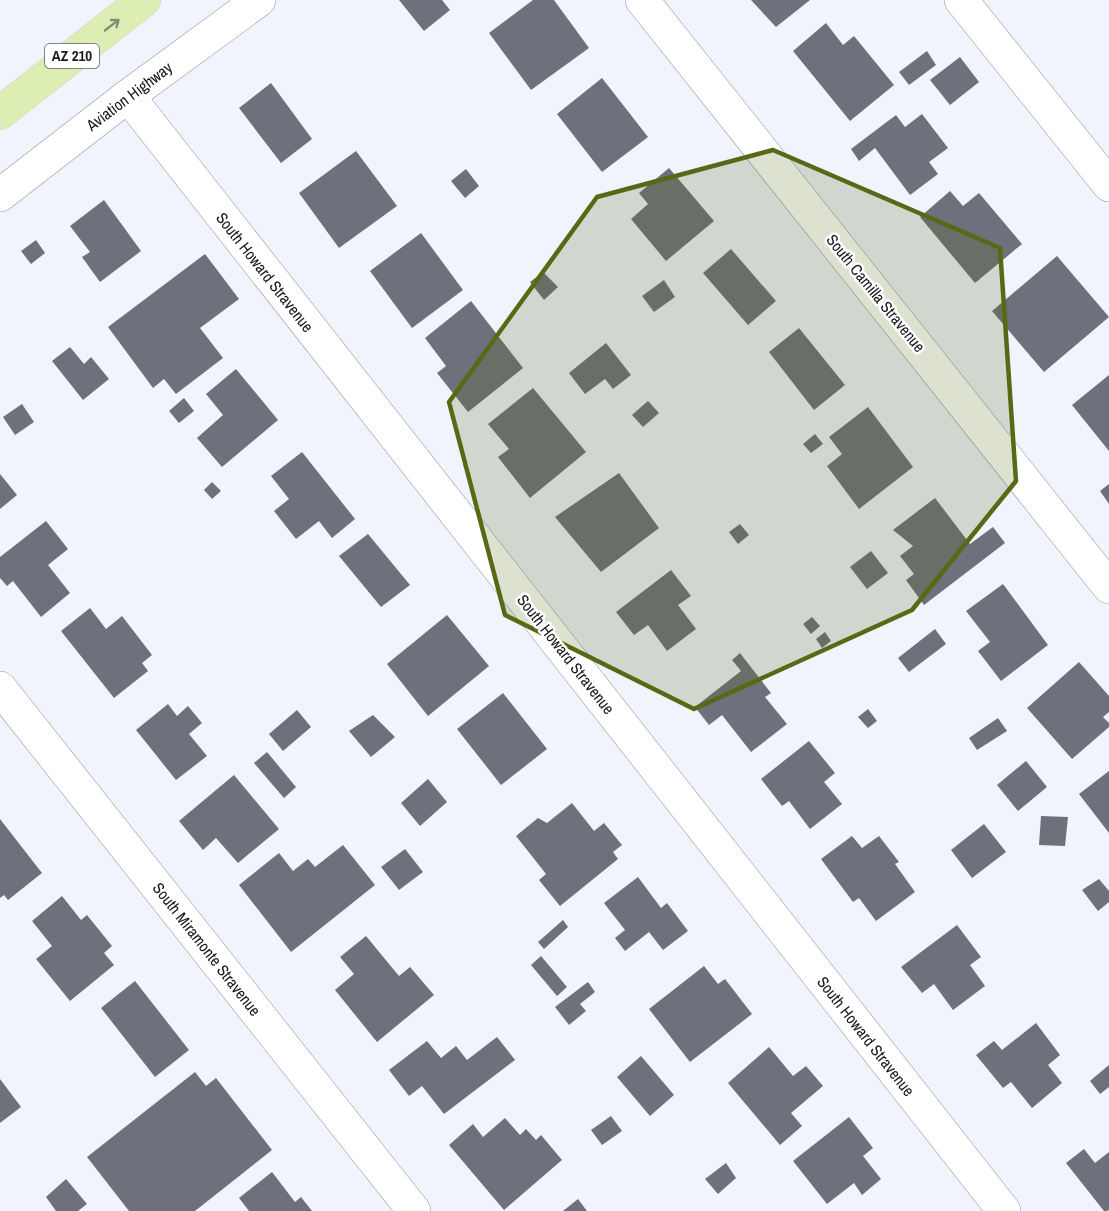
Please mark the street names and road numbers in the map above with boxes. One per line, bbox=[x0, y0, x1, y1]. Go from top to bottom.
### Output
road number: AZ 210 bbox=[45, 44, 99, 68]
street label: Aviation Highway bbox=[81, 56, 177, 136]
street label: South Howard Stravenue bbox=[211, 207, 319, 337]
street label: South Camilla Stravenue bbox=[822, 229, 930, 357]
street label: South Howard Stravenue bbox=[512, 589, 620, 719]
street label: South Miramonte Stravenue bbox=[148, 878, 266, 1020]
street label: South Howard Stravenue bbox=[812, 971, 920, 1101]

